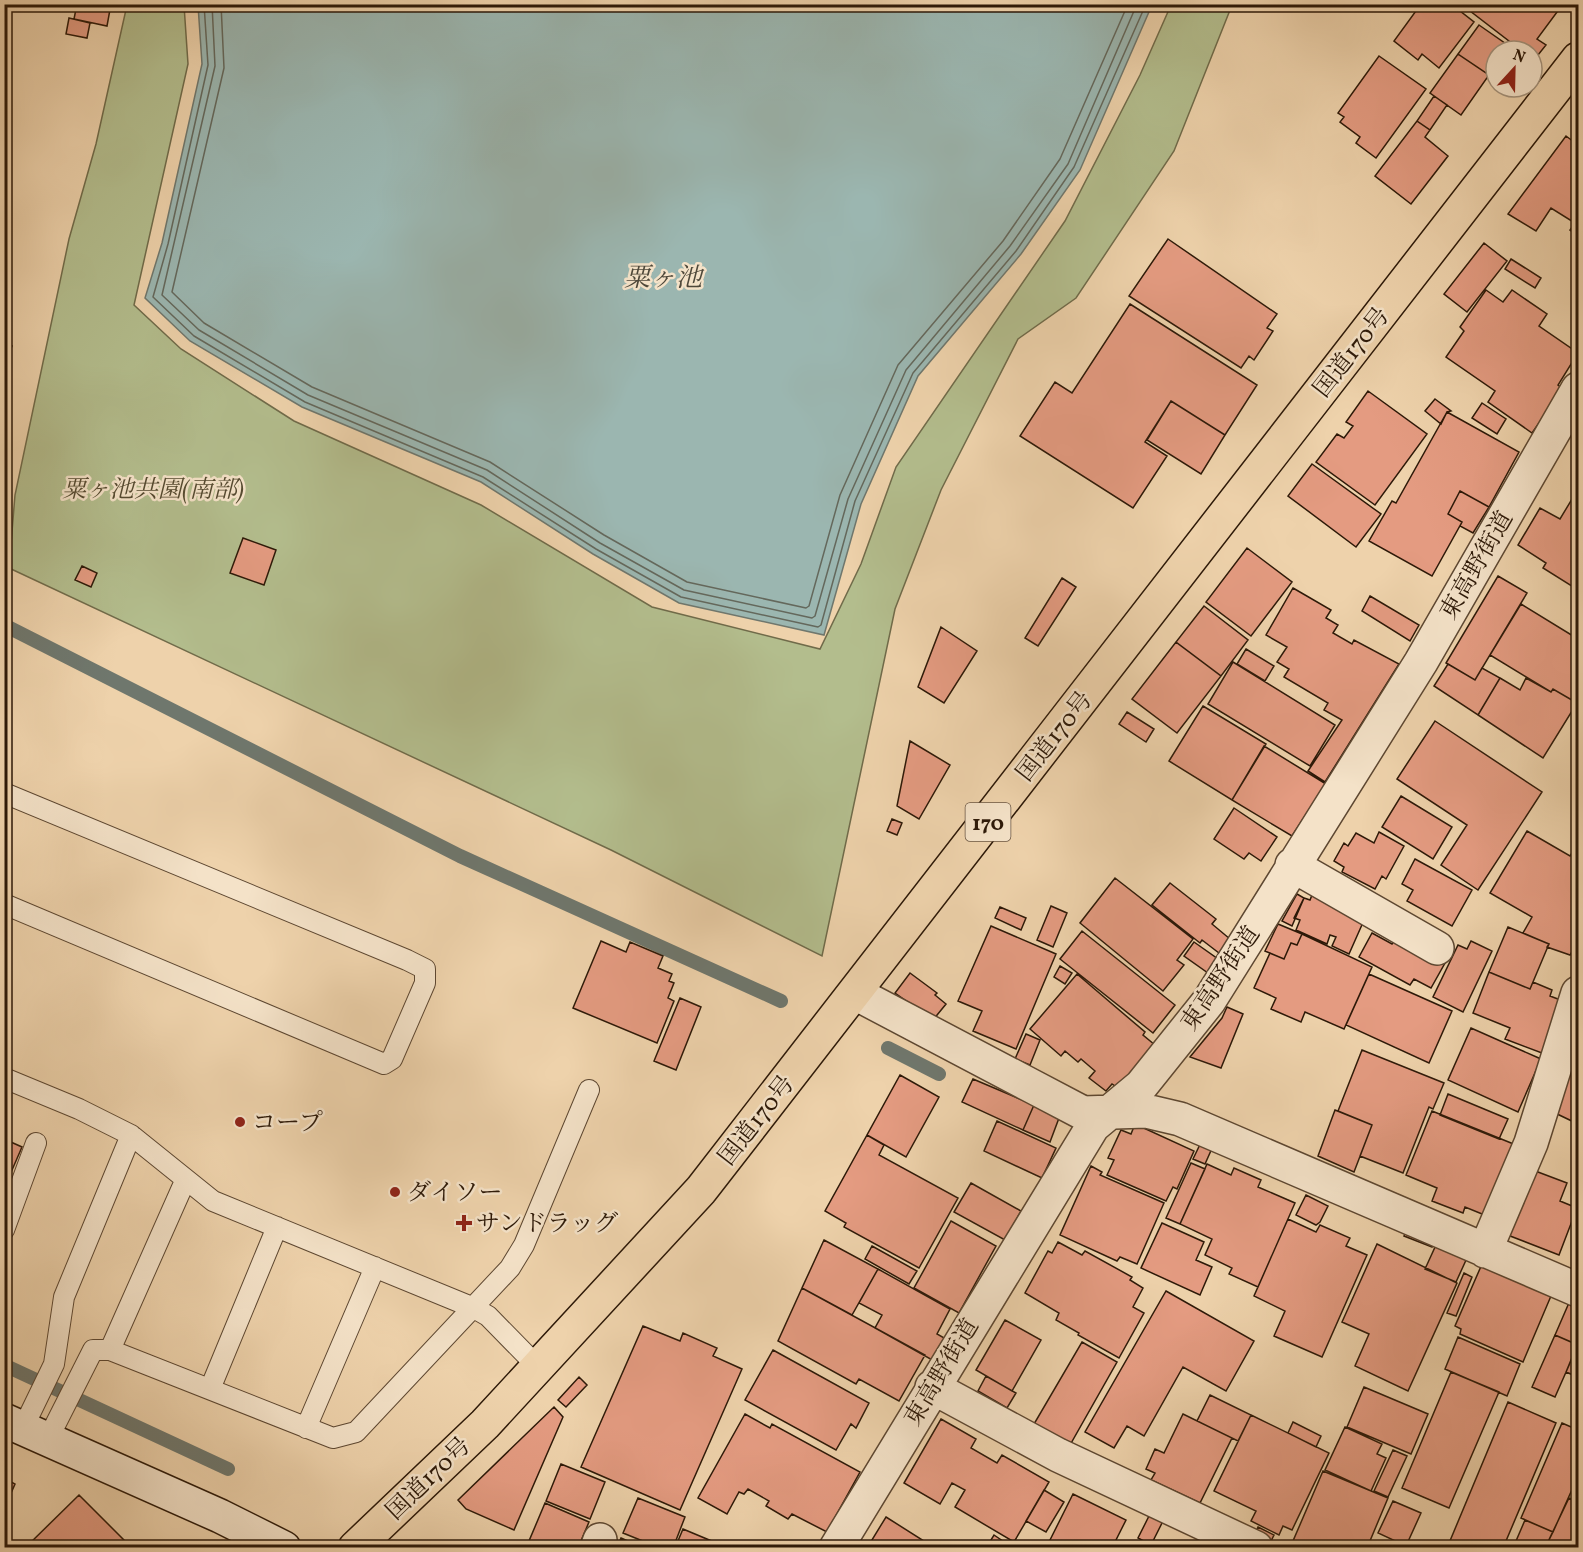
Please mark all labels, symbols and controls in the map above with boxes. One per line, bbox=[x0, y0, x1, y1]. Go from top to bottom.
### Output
north arrow bbox=[1484, 39, 1544, 99]
text: N bbox=[1509, 45, 1529, 69]
water label: 粟ヶ池 bbox=[624, 261, 705, 297]
street label: 国道170号 bbox=[1306, 301, 1399, 406]
park label: 粟ヶ池共園(南部) bbox=[62, 474, 244, 508]
street label: 東高野街道 bbox=[1433, 506, 1522, 626]
street label: 国道170号 bbox=[1009, 685, 1102, 790]
road number: 170 bbox=[966, 803, 1010, 841]
street label: 東高野街道 bbox=[1174, 920, 1269, 1038]
street label: 国道170号 bbox=[711, 1069, 804, 1174]
place label: コープ bbox=[252, 1107, 323, 1141]
marker: コープ bbox=[233, 1115, 247, 1129]
place label: ダイソー bbox=[407, 1177, 503, 1211]
marker: ダイソー bbox=[388, 1185, 402, 1199]
place label: サンドラッグ bbox=[476, 1208, 618, 1242]
marker: サンドラッグ bbox=[457, 1216, 471, 1230]
street label: 東高野街道 bbox=[897, 1313, 988, 1433]
street label: 国道170号 bbox=[379, 1430, 479, 1529]

